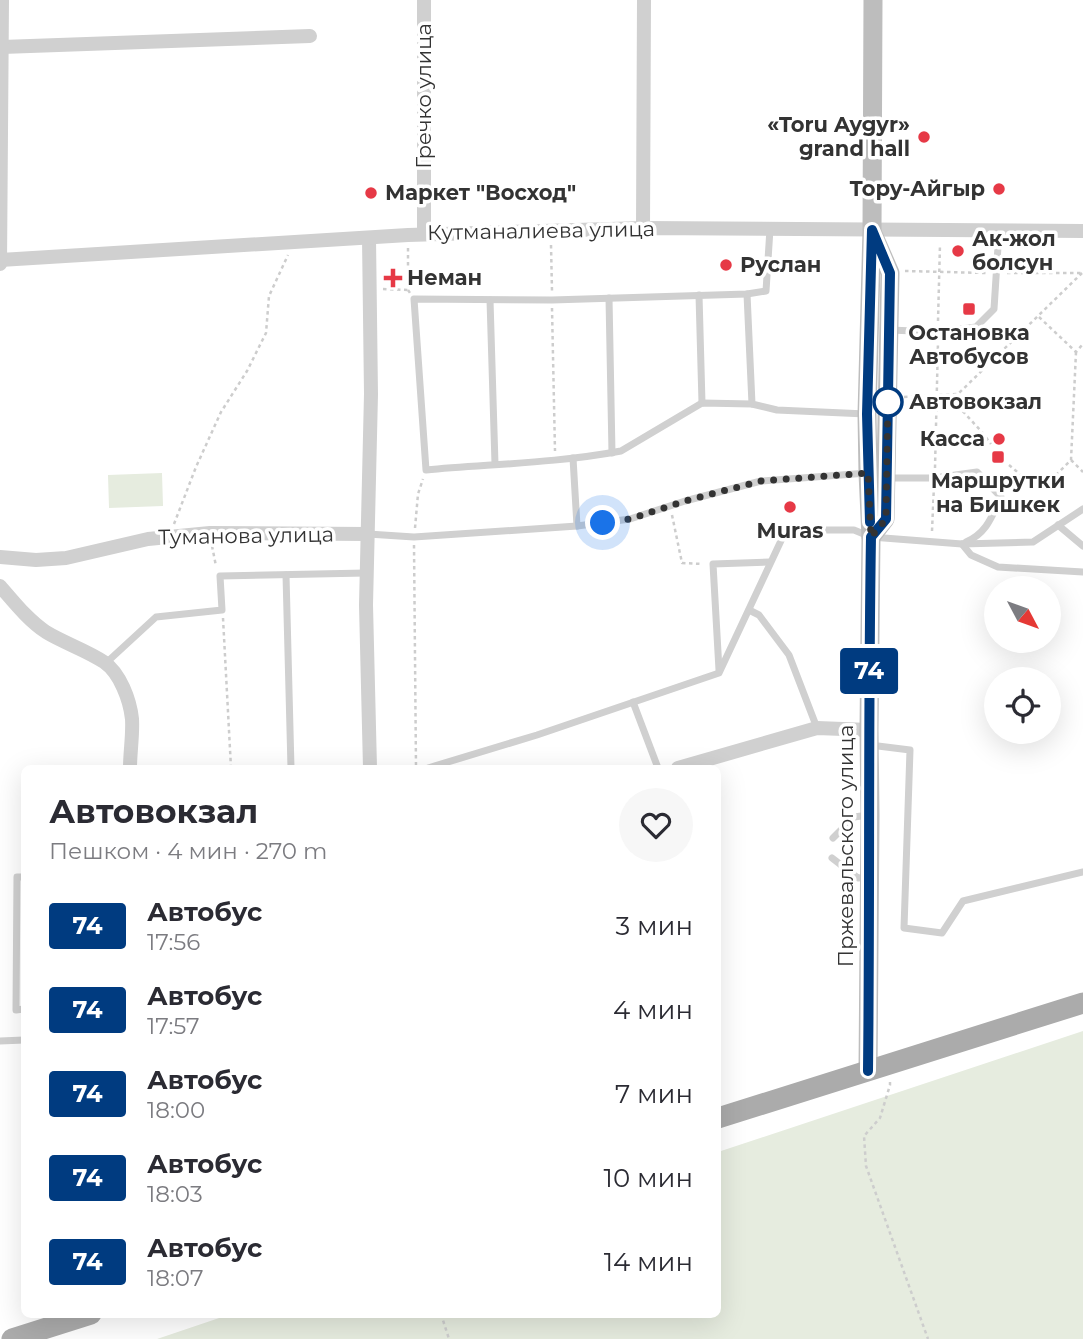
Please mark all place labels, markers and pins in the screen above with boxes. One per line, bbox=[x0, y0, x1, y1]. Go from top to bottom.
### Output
place label: «Toru Aygyr» grand hall bbox=[767, 112, 910, 161]
marker: «Toru Aygyr» grand hall bbox=[916, 129, 932, 145]
place label: Тору-Айгыр bbox=[850, 176, 985, 201]
place label: Маркет "Восход" bbox=[385, 180, 576, 205]
marker: Тору-Айгыр bbox=[991, 181, 1007, 197]
marker: Маркет "Восход" bbox=[363, 185, 379, 201]
place label: Ак-жол болсун bbox=[972, 226, 1056, 275]
marker: Ак-жол болсун bbox=[950, 243, 966, 259]
place label: Руслан bbox=[740, 252, 821, 277]
marker: Руслан bbox=[718, 257, 734, 273]
place label: Неман bbox=[407, 265, 482, 290]
marker: Неман bbox=[385, 270, 401, 286]
marker: Остановка Автобусов bbox=[961, 301, 977, 317]
place label: Остановка Автобусов bbox=[908, 320, 1030, 369]
marker: Автовокзал bbox=[873, 387, 903, 417]
place label: Автовокзал bbox=[909, 389, 1042, 414]
place label: Касса bbox=[920, 426, 985, 451]
marker: Касса bbox=[991, 431, 1007, 447]
marker: Маршрутки на Бишкек bbox=[990, 449, 1006, 465]
place label: Маршрутки на Бишкек bbox=[931, 468, 1065, 517]
marker: Muras bbox=[782, 499, 798, 515]
place label: Muras bbox=[757, 518, 823, 543]

